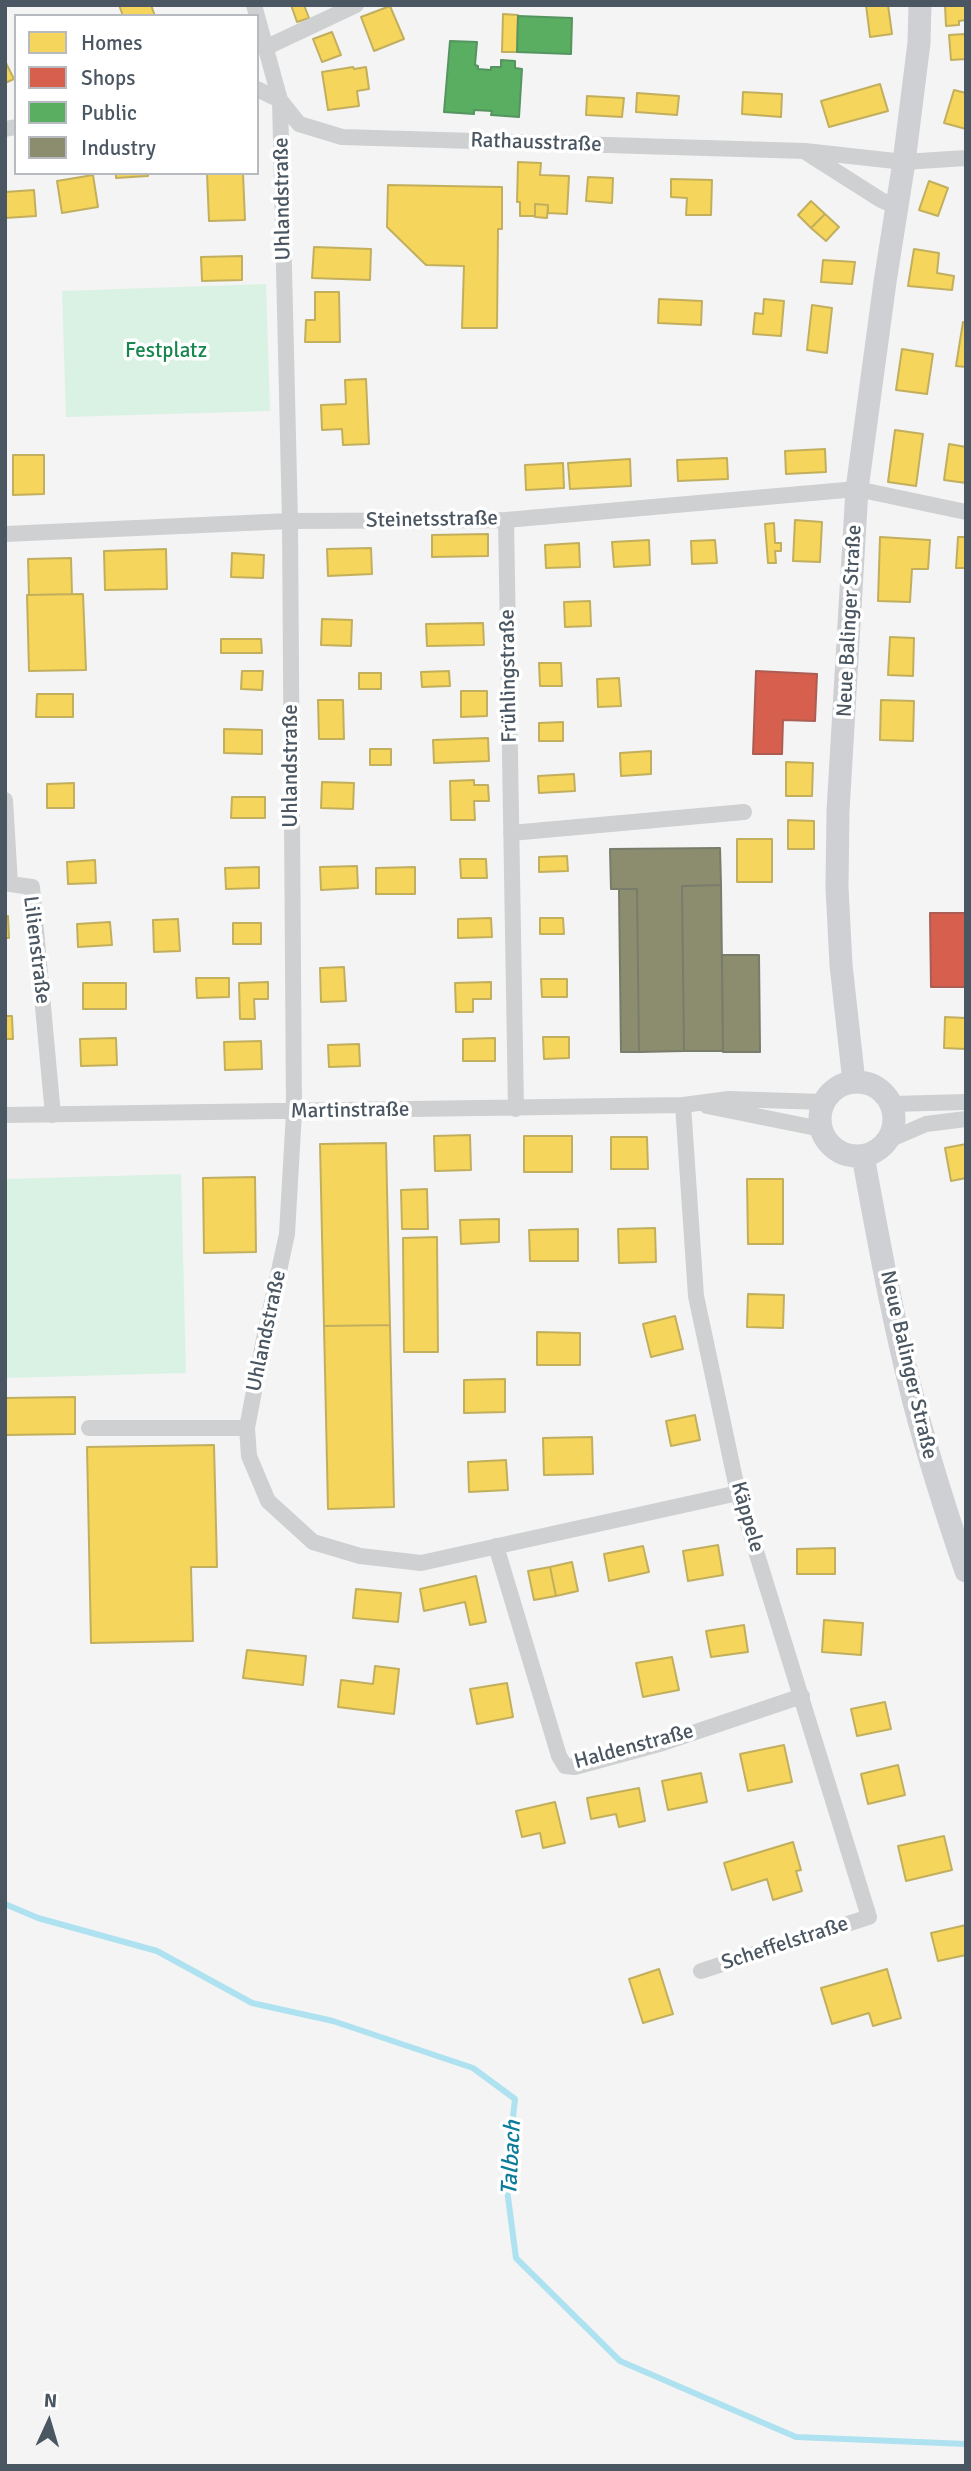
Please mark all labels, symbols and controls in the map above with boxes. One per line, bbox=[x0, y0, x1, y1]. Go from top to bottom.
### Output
legend bbox=[14, 14, 259, 175]
text: Homes bbox=[81, 30, 143, 56]
text: Shops bbox=[81, 65, 135, 91]
text: Public bbox=[81, 100, 137, 126]
street label: Rathausstraße bbox=[470, 128, 602, 158]
text: Industry bbox=[81, 135, 156, 161]
street label: Uhlandstraße bbox=[269, 137, 297, 261]
park label: Festplatz bbox=[125, 338, 207, 364]
street label: Steinetsstraße bbox=[366, 506, 498, 534]
street label: Neue Balinger Straße bbox=[832, 524, 868, 718]
street label: Frühlingstraße bbox=[495, 609, 523, 743]
street label: Uhlandstraße bbox=[278, 704, 304, 828]
street label: Lilienstraße bbox=[17, 895, 55, 1005]
street label: Martinstraße bbox=[290, 1097, 410, 1125]
street label: Uhlandstraße bbox=[242, 1268, 292, 1394]
street label: Neue Balinger Straße bbox=[874, 1268, 942, 1462]
street label: Käppele bbox=[725, 1479, 769, 1555]
street label: Haldenstraße bbox=[572, 1719, 696, 1775]
street label: Scheffelstraße bbox=[718, 1912, 852, 1976]
water label: Talbach bbox=[496, 2120, 528, 2196]
north arrow bbox=[14, 2387, 84, 2457]
text: N bbox=[43, 2389, 58, 2413]

